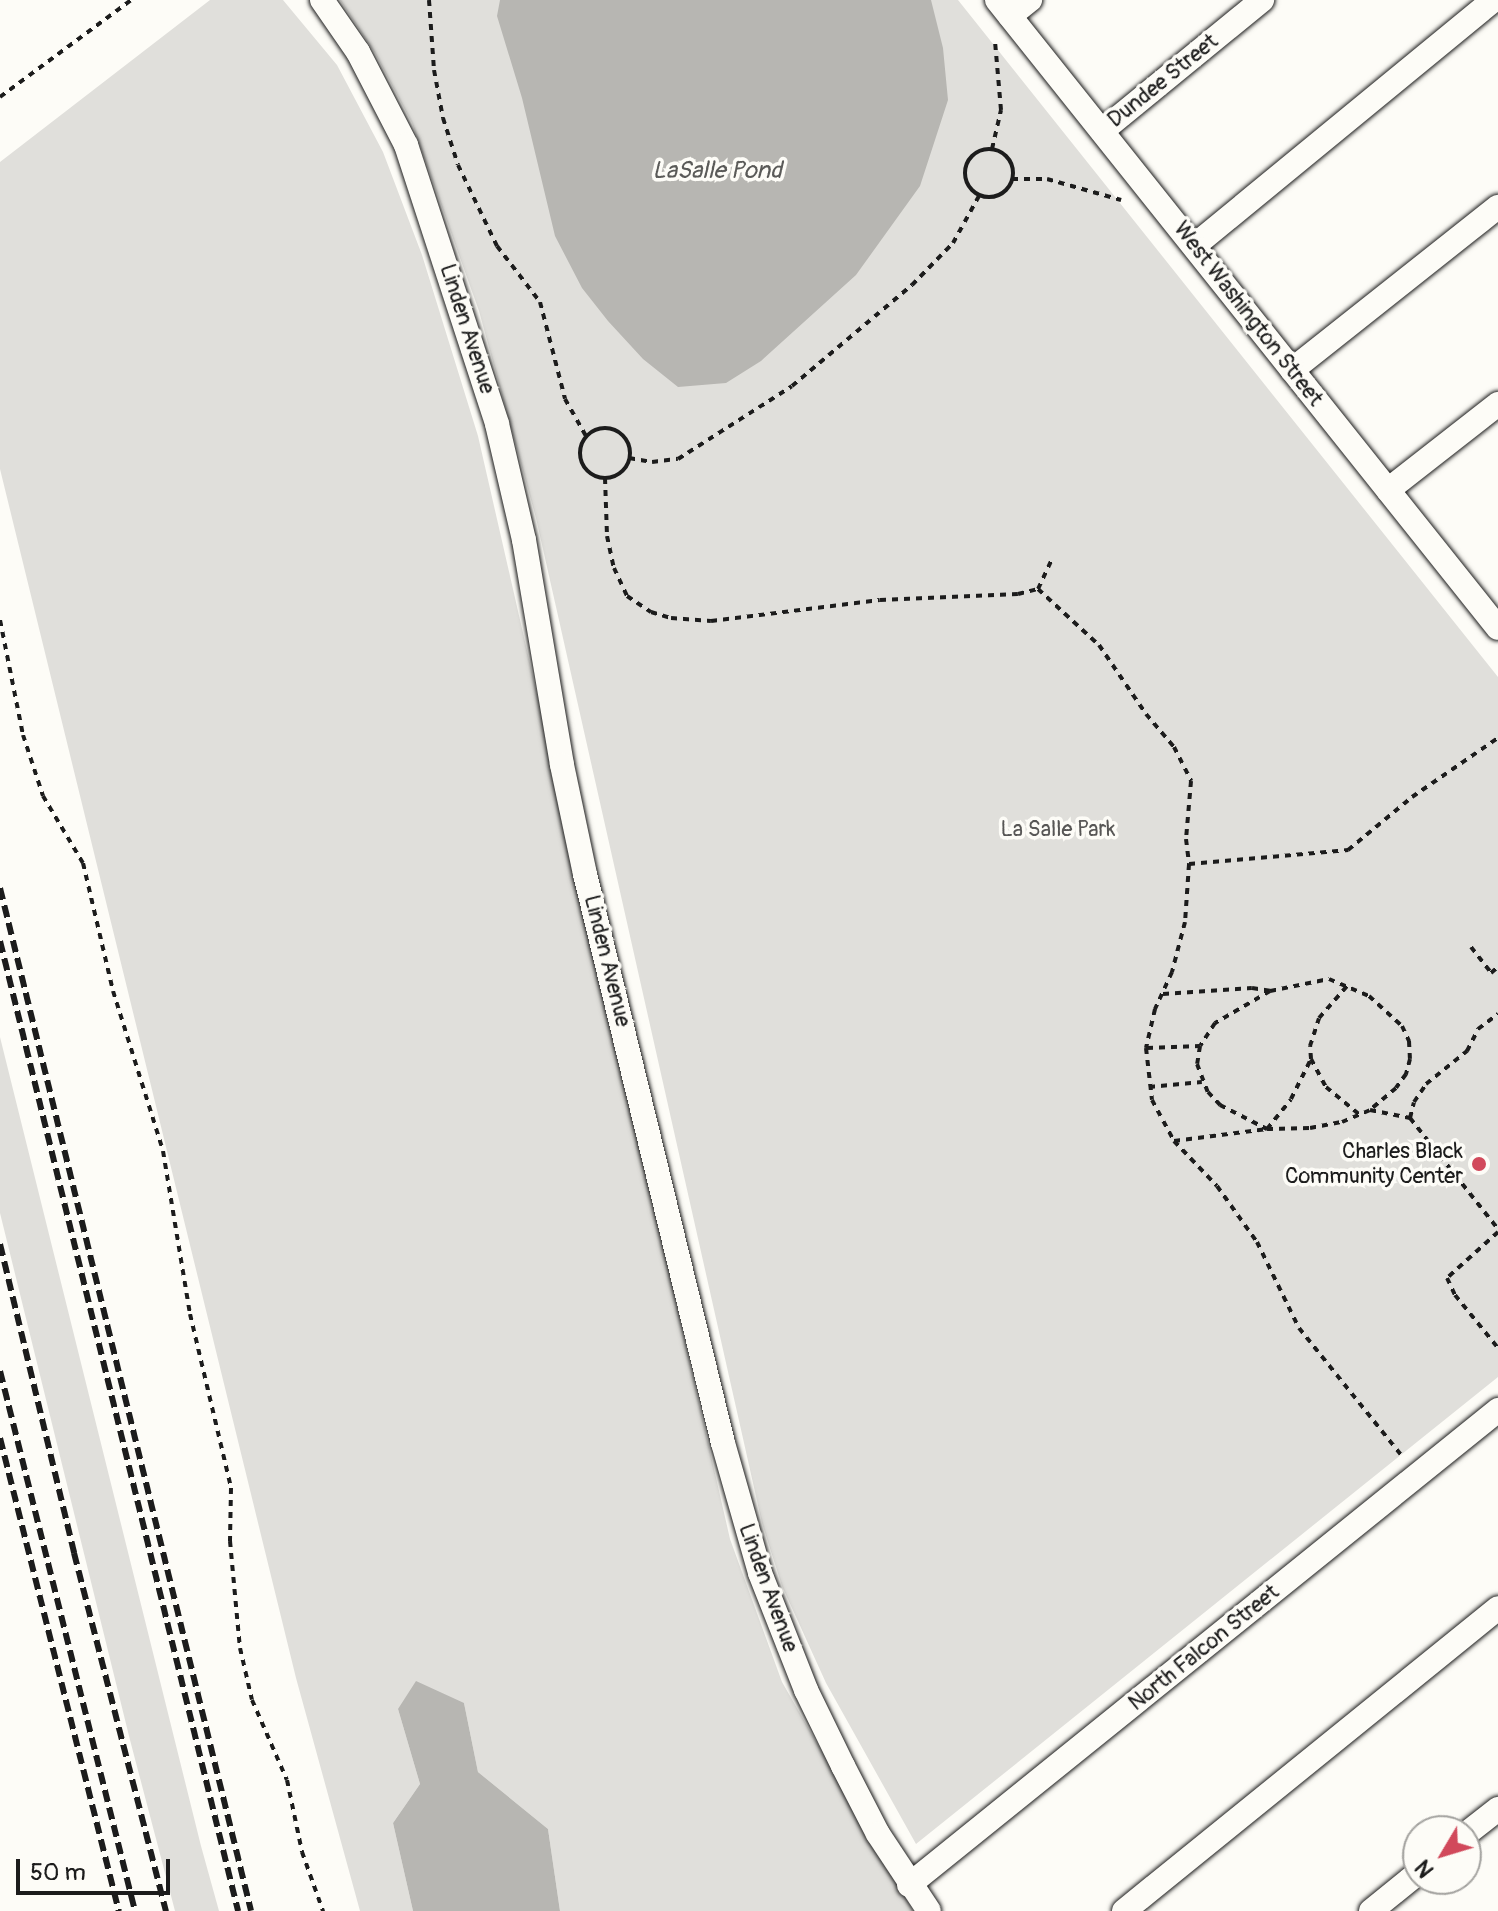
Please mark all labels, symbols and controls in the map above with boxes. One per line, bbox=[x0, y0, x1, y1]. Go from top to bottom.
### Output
street label: Dundee Street bbox=[1103, 29, 1223, 133]
water label: LaSalle Pond bbox=[652, 157, 782, 185]
street label: West Washington Street bbox=[1168, 216, 1328, 412]
street label: Linden Avenue bbox=[434, 261, 500, 397]
park label: La Salle Park bbox=[1000, 817, 1116, 843]
street label: Linden Avenue bbox=[578, 892, 636, 1030]
place label: Charles Black Community Center bbox=[1285, 1138, 1463, 1190]
marker: Charles Black Community Center bbox=[1470, 1155, 1488, 1173]
street label: Linden Avenue bbox=[733, 1520, 803, 1656]
street label: North Falcon Street bbox=[1124, 1579, 1284, 1717]
north arrow bbox=[1402, 1815, 1482, 1895]
scale bar bbox=[20, 1843, 174, 1893]
text: N bbox=[1409, 1854, 1440, 1883]
text: 50 m bbox=[30, 1858, 86, 1887]

